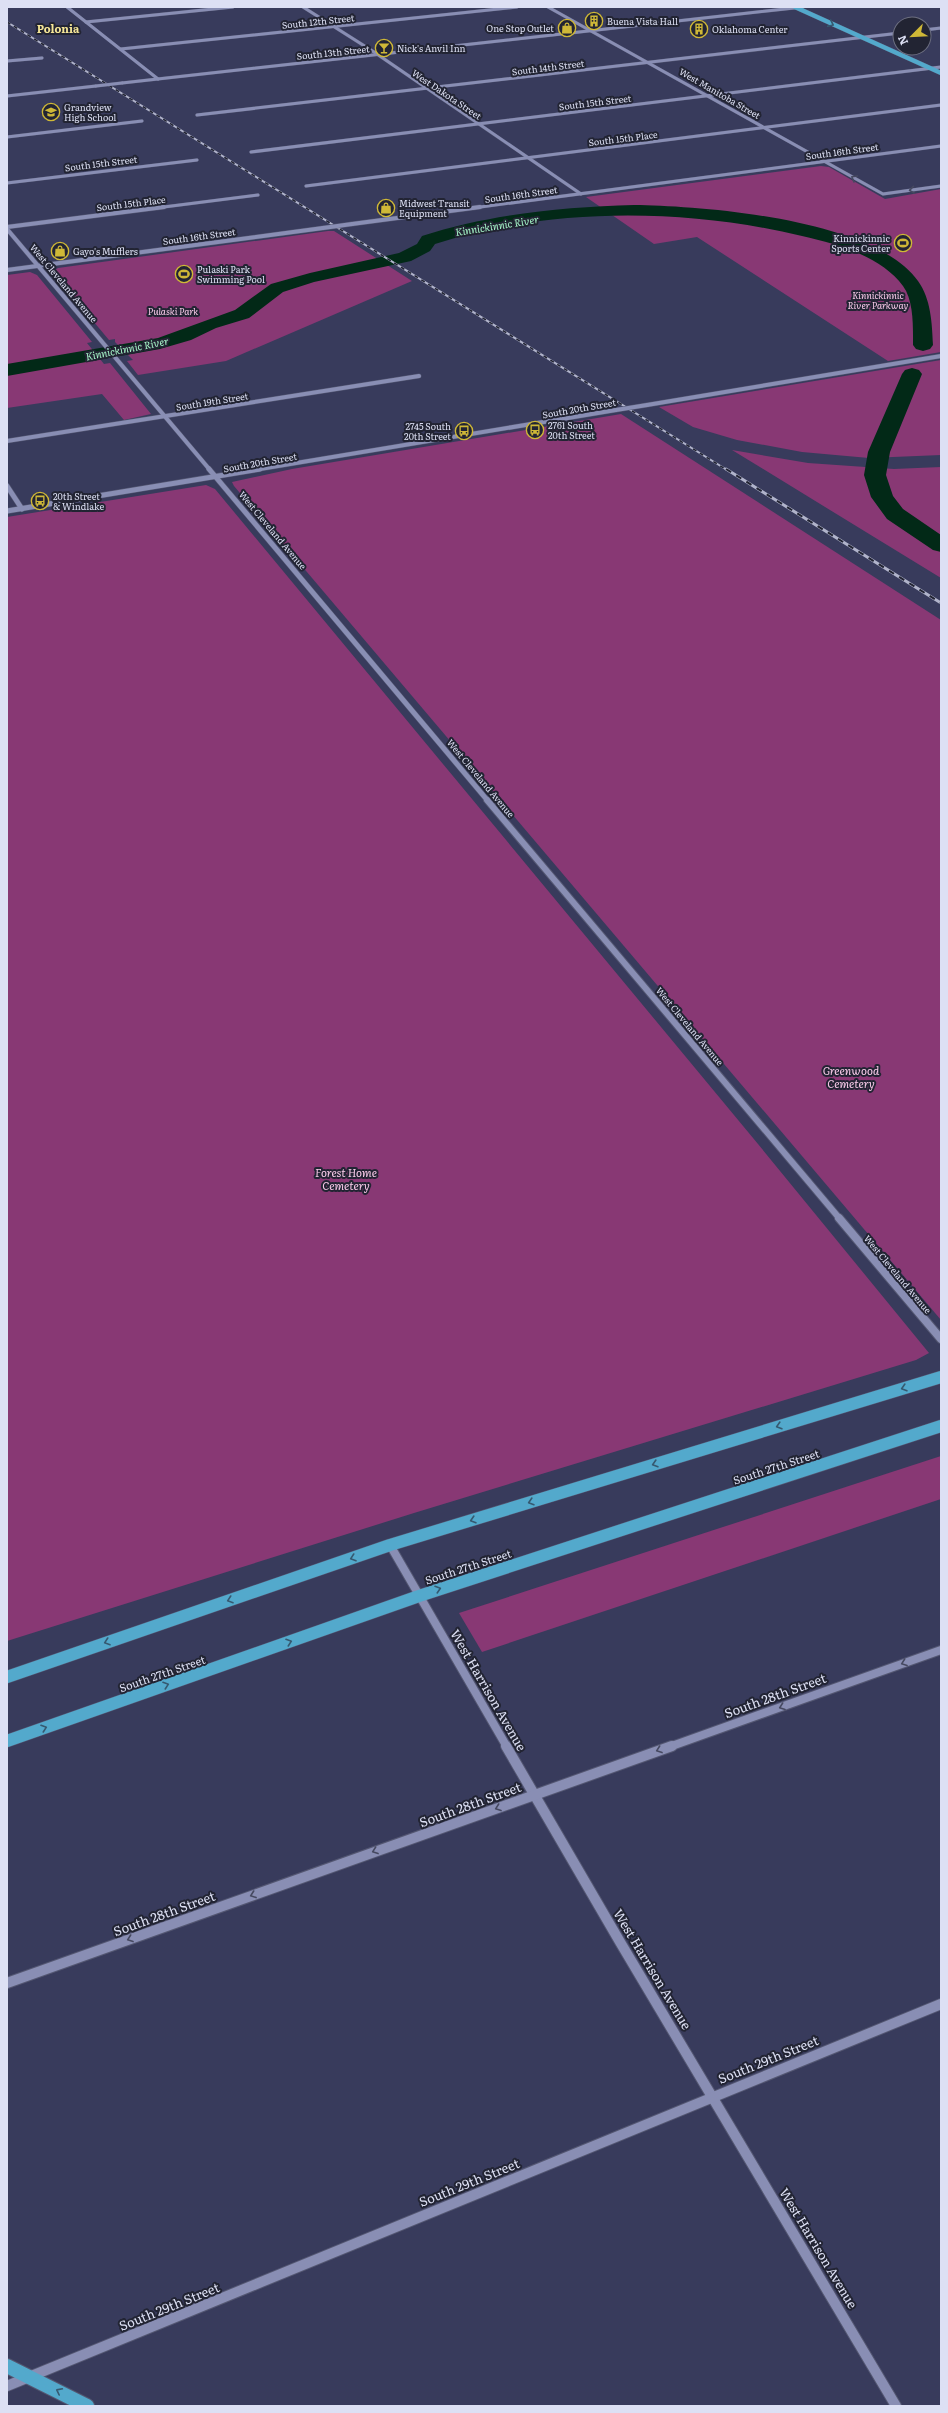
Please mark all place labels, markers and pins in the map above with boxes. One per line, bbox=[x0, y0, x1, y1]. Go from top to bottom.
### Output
building icon: Buena Vista Hall bbox=[584, 11, 604, 31]
place label: Buena Vista Hall bbox=[607, 14, 678, 28]
shop icon: One Stop Outlet bbox=[557, 18, 577, 38]
building icon: Oklahoma Center bbox=[689, 19, 709, 39]
place label: One Stop Outlet bbox=[486, 21, 554, 35]
place label: Oklahoma Center bbox=[712, 22, 788, 36]
bar icon: Nick's Anvil Inn bbox=[374, 38, 394, 58]
place label: Nick's Anvil Inn bbox=[397, 41, 465, 55]
place label: Grandview High School bbox=[64, 100, 116, 124]
school or university icon: Grandview High School bbox=[41, 102, 61, 122]
place label: Midwest Transit Equipment bbox=[399, 196, 470, 220]
shop icon: Midwest Transit Equipment bbox=[376, 198, 396, 218]
place label: Kinnickinnic Sports Center bbox=[831, 231, 891, 255]
sports icon: Kinnickinnic Sports Center bbox=[893, 233, 913, 253]
shop icon: Gayo's Mufflers bbox=[50, 241, 70, 261]
place label: Gayo's Mufflers bbox=[73, 244, 138, 258]
place label: Pulaski Park Swimming Pool bbox=[197, 262, 265, 286]
sports icon: Pulaski Park Swimming Pool bbox=[174, 264, 194, 284]
place label: 2761 South 20th Street bbox=[548, 418, 595, 442]
place label: 2745 South 20th Street bbox=[404, 419, 451, 443]
bus stop icon: 2761 South 20th Street bbox=[525, 420, 545, 440]
bus stop icon: 2745 South 20th Street bbox=[454, 421, 474, 441]
place label: 20th Street & Windlake bbox=[53, 489, 104, 513]
bus stop icon: 20th Street & Windlake bbox=[30, 491, 50, 511]

